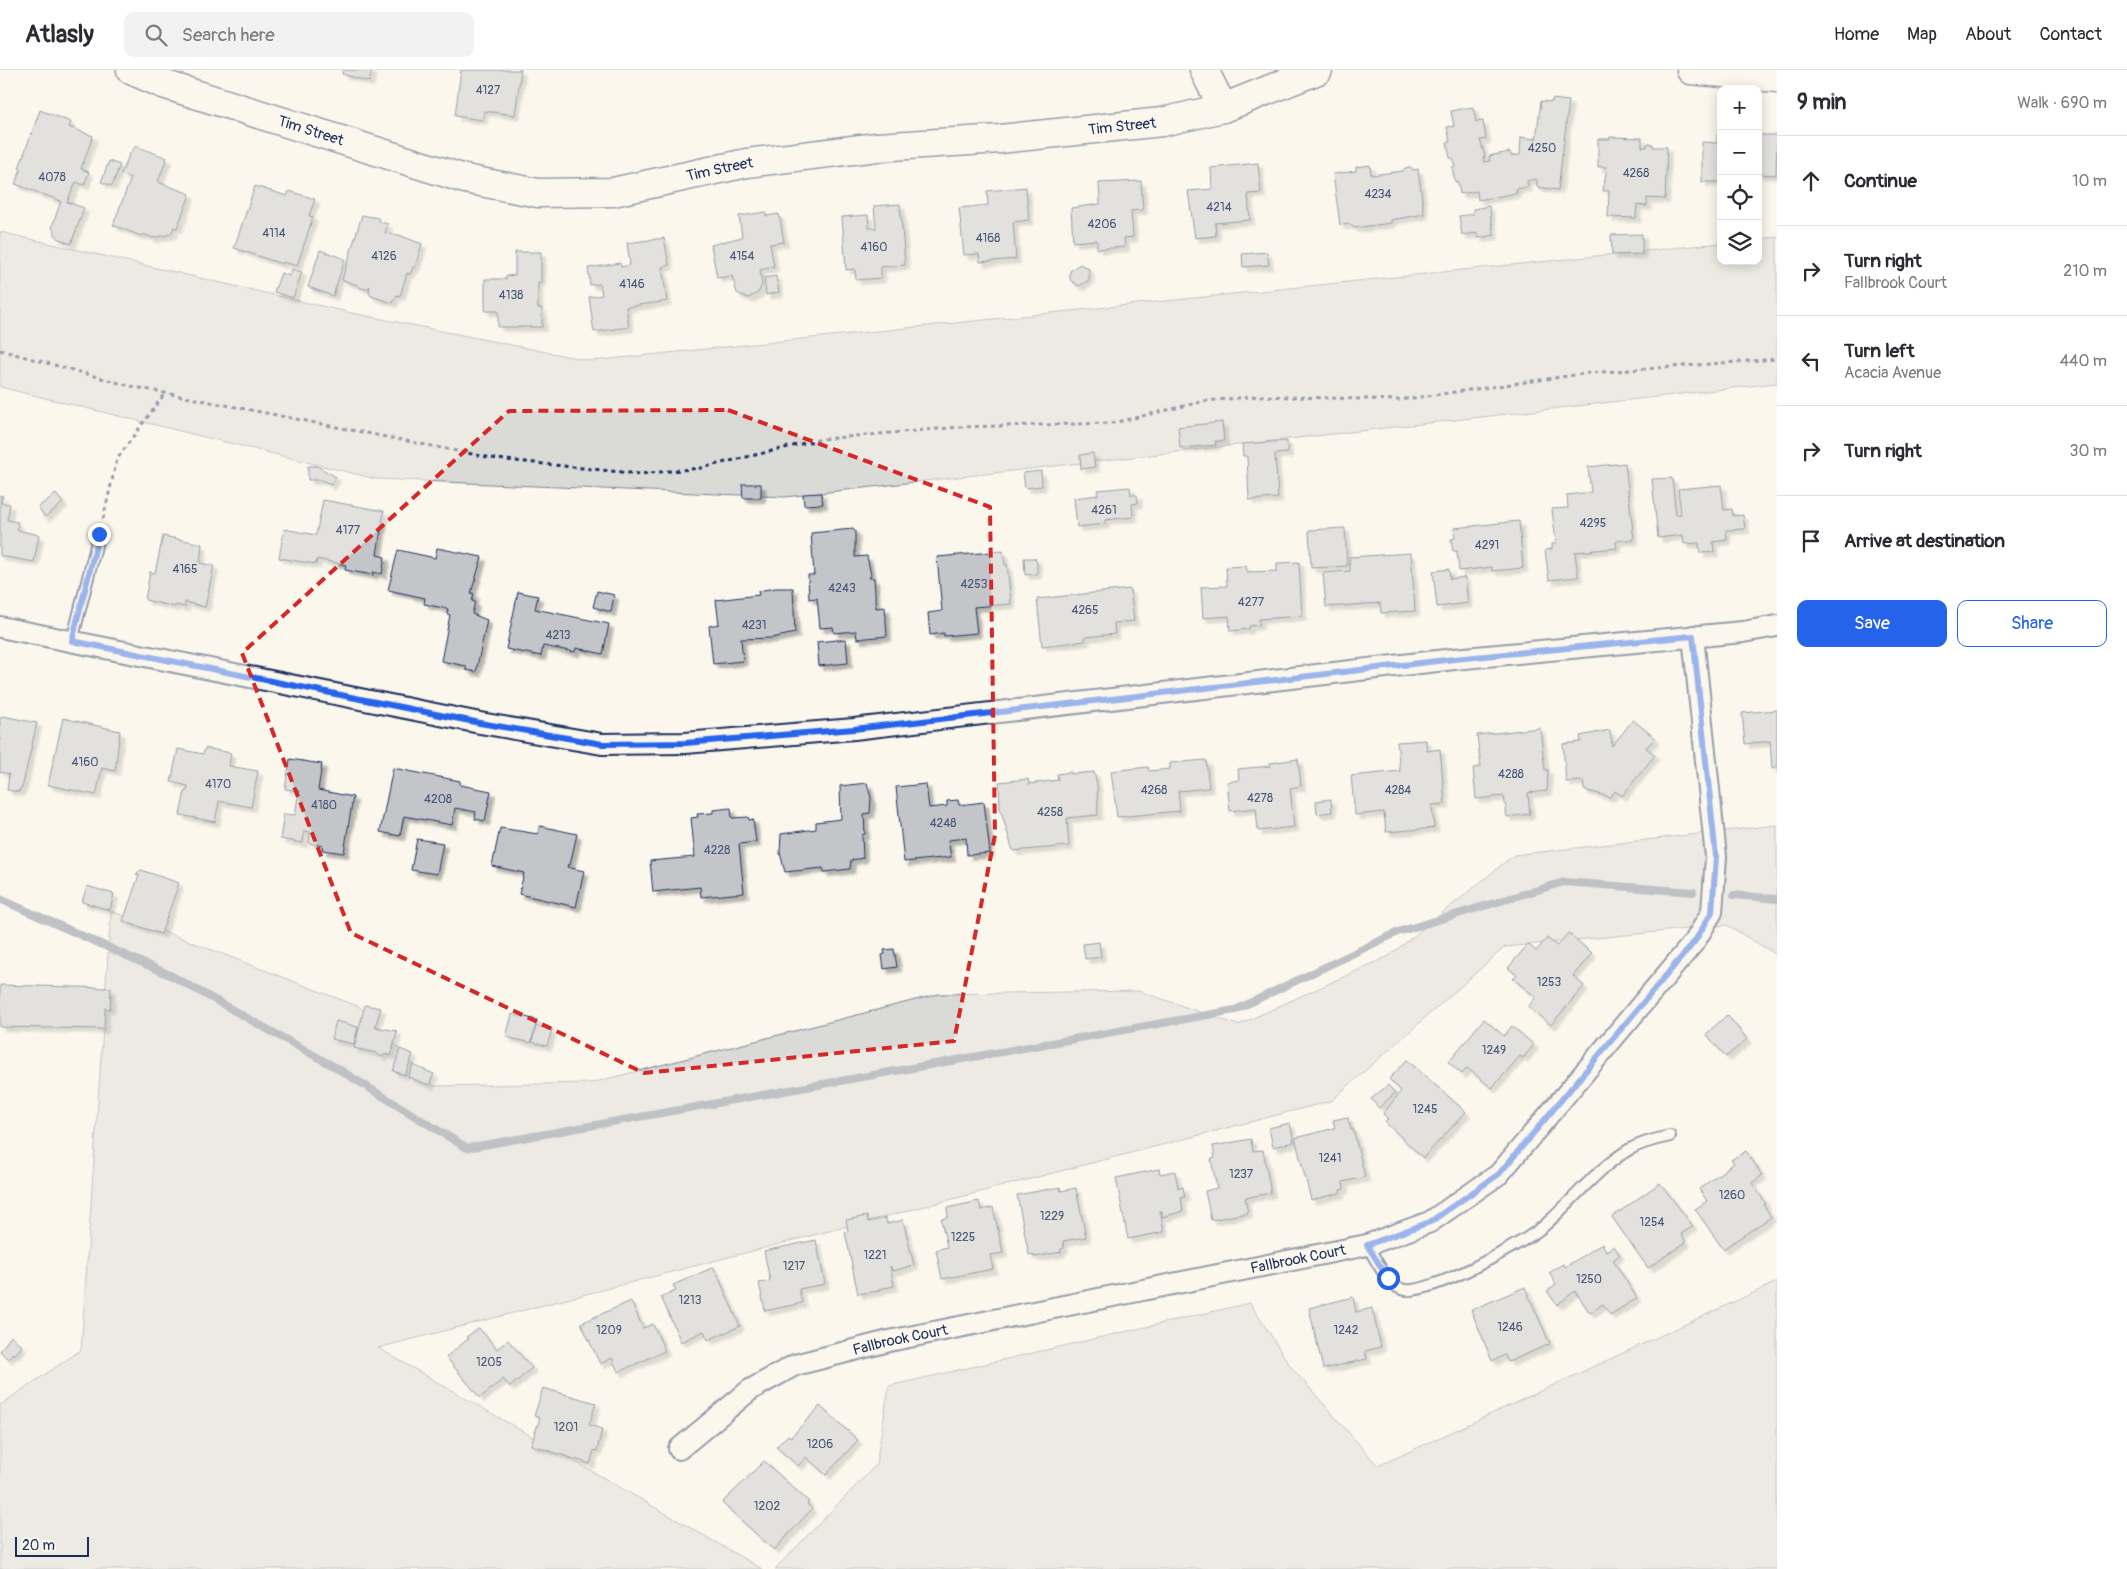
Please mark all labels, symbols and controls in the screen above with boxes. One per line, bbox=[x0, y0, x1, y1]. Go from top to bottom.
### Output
search box bbox=[124, 12, 474, 57]
text: Atlasly bbox=[25, 20, 94, 49]
icon: search bbox=[142, 21, 170, 49]
text: Search here bbox=[182, 23, 275, 47]
text: Home bbox=[1834, 23, 1879, 46]
text: Map bbox=[1907, 23, 1937, 46]
text: About bbox=[1965, 23, 2011, 46]
text: Contact bbox=[2039, 23, 2102, 46]
house number: 4127 bbox=[476, 83, 501, 98]
map controls bbox=[1717, 85, 1762, 265]
button: + bbox=[1717, 85, 1762, 130]
text: 9 min bbox=[1797, 89, 1846, 116]
text: Walk · 690 m bbox=[2017, 93, 2107, 113]
street label: Tim Street bbox=[276, 112, 347, 151]
street label: Tim Street bbox=[1087, 114, 1158, 140]
button: − bbox=[1717, 130, 1762, 175]
house number: 4250 bbox=[1528, 141, 1556, 156]
street label: Tim Street bbox=[685, 153, 755, 186]
house number: 4268 bbox=[1623, 166, 1649, 181]
icon: ahead bbox=[1797, 167, 1825, 195]
text: Continue bbox=[1844, 169, 1917, 193]
house number: 4078 bbox=[38, 170, 66, 185]
text: 10 m bbox=[2072, 171, 2107, 191]
button: locate bbox=[1717, 175, 1762, 220]
house number: 4234 bbox=[1365, 187, 1392, 202]
house number: 4214 bbox=[1206, 200, 1232, 215]
house number: 4206 bbox=[1088, 217, 1116, 232]
button: layers bbox=[1717, 220, 1762, 265]
house number: 4114 bbox=[262, 226, 286, 241]
house number: 4168 bbox=[976, 231, 1000, 246]
house number: 4160 bbox=[861, 240, 887, 255]
house number: 4126 bbox=[371, 249, 397, 264]
house number: 4154 bbox=[729, 249, 755, 264]
text: Turn right bbox=[1844, 249, 1922, 273]
icon: right bbox=[1797, 257, 1825, 285]
text: 210 m bbox=[2063, 261, 2107, 281]
text: Fallbrook Court bbox=[1844, 273, 1947, 293]
house number: 4146 bbox=[619, 277, 645, 292]
house number: 4138 bbox=[499, 288, 523, 303]
text: Turn left bbox=[1844, 339, 1914, 363]
icon: left bbox=[1797, 347, 1825, 375]
text: 440 m bbox=[2060, 351, 2107, 371]
text: Acacia Avenue bbox=[1844, 363, 1941, 383]
icon: right bbox=[1797, 437, 1825, 465]
text: Turn right bbox=[1844, 439, 1922, 463]
text: 30 m bbox=[2069, 441, 2107, 461]
house number: 4261 bbox=[1091, 503, 1117, 518]
house number: 4295 bbox=[1580, 516, 1606, 531]
route end bbox=[88, 523, 111, 546]
house number: 4177 bbox=[336, 523, 361, 538]
icon: arrive bbox=[1797, 527, 1825, 555]
text: Arrive at destination bbox=[1844, 529, 2005, 553]
house number: 4291 bbox=[1475, 538, 1499, 553]
house number: 4165 bbox=[172, 562, 198, 577]
house number: 4253 bbox=[961, 577, 988, 592]
house number: 4243 bbox=[828, 581, 856, 596]
house number: 4277 bbox=[1238, 595, 1265, 610]
button: Save bbox=[1797, 600, 1947, 647]
button: Share bbox=[1957, 600, 2107, 647]
house number: 4265 bbox=[1071, 603, 1099, 618]
house number: 4231 bbox=[742, 618, 766, 633]
house number: 4213 bbox=[545, 628, 571, 643]
house number: 4160 bbox=[72, 755, 98, 770]
house number: 4288 bbox=[1498, 767, 1524, 782]
house number: 4170 bbox=[205, 777, 231, 792]
house number: 4268 bbox=[1141, 783, 1167, 798]
house number: 4284 bbox=[1385, 783, 1411, 798]
house number: 4278 bbox=[1247, 791, 1273, 806]
house number: 4208 bbox=[424, 792, 452, 807]
house number: 4180 bbox=[311, 798, 337, 813]
house number: 4258 bbox=[1037, 805, 1063, 820]
house number: 4248 bbox=[930, 816, 956, 831]
house number: 4228 bbox=[704, 843, 730, 858]
house number: 1253 bbox=[1537, 975, 1562, 990]
house number: 1249 bbox=[1482, 1043, 1506, 1058]
house number: 1245 bbox=[1413, 1102, 1437, 1117]
house number: 1241 bbox=[1318, 1151, 1342, 1166]
house number: 1237 bbox=[1229, 1167, 1254, 1182]
house number: 1260 bbox=[1719, 1188, 1745, 1203]
house number: 1229 bbox=[1040, 1209, 1064, 1224]
house number: 1254 bbox=[1640, 1215, 1664, 1230]
house number: 1225 bbox=[951, 1230, 975, 1245]
street label: Fallbrook Court bbox=[1249, 1240, 1348, 1278]
house number: 1221 bbox=[864, 1248, 886, 1263]
house number: 1217 bbox=[783, 1259, 806, 1274]
route start bbox=[1377, 1267, 1400, 1290]
house number: 1250 bbox=[1576, 1272, 1602, 1287]
house number: 1213 bbox=[679, 1293, 702, 1308]
street label: Fallbrook Court bbox=[851, 1320, 950, 1360]
house number: 1246 bbox=[1497, 1320, 1523, 1335]
house number: 1209 bbox=[596, 1323, 622, 1338]
house number: 1242 bbox=[1333, 1323, 1359, 1338]
house number: 1205 bbox=[476, 1355, 502, 1370]
house number: 1201 bbox=[554, 1420, 578, 1435]
house number: 1206 bbox=[807, 1437, 833, 1452]
house number: 1202 bbox=[754, 1499, 780, 1514]
scale bar bbox=[15, 1534, 89, 1557]
text: 20 m bbox=[22, 1537, 55, 1554]

